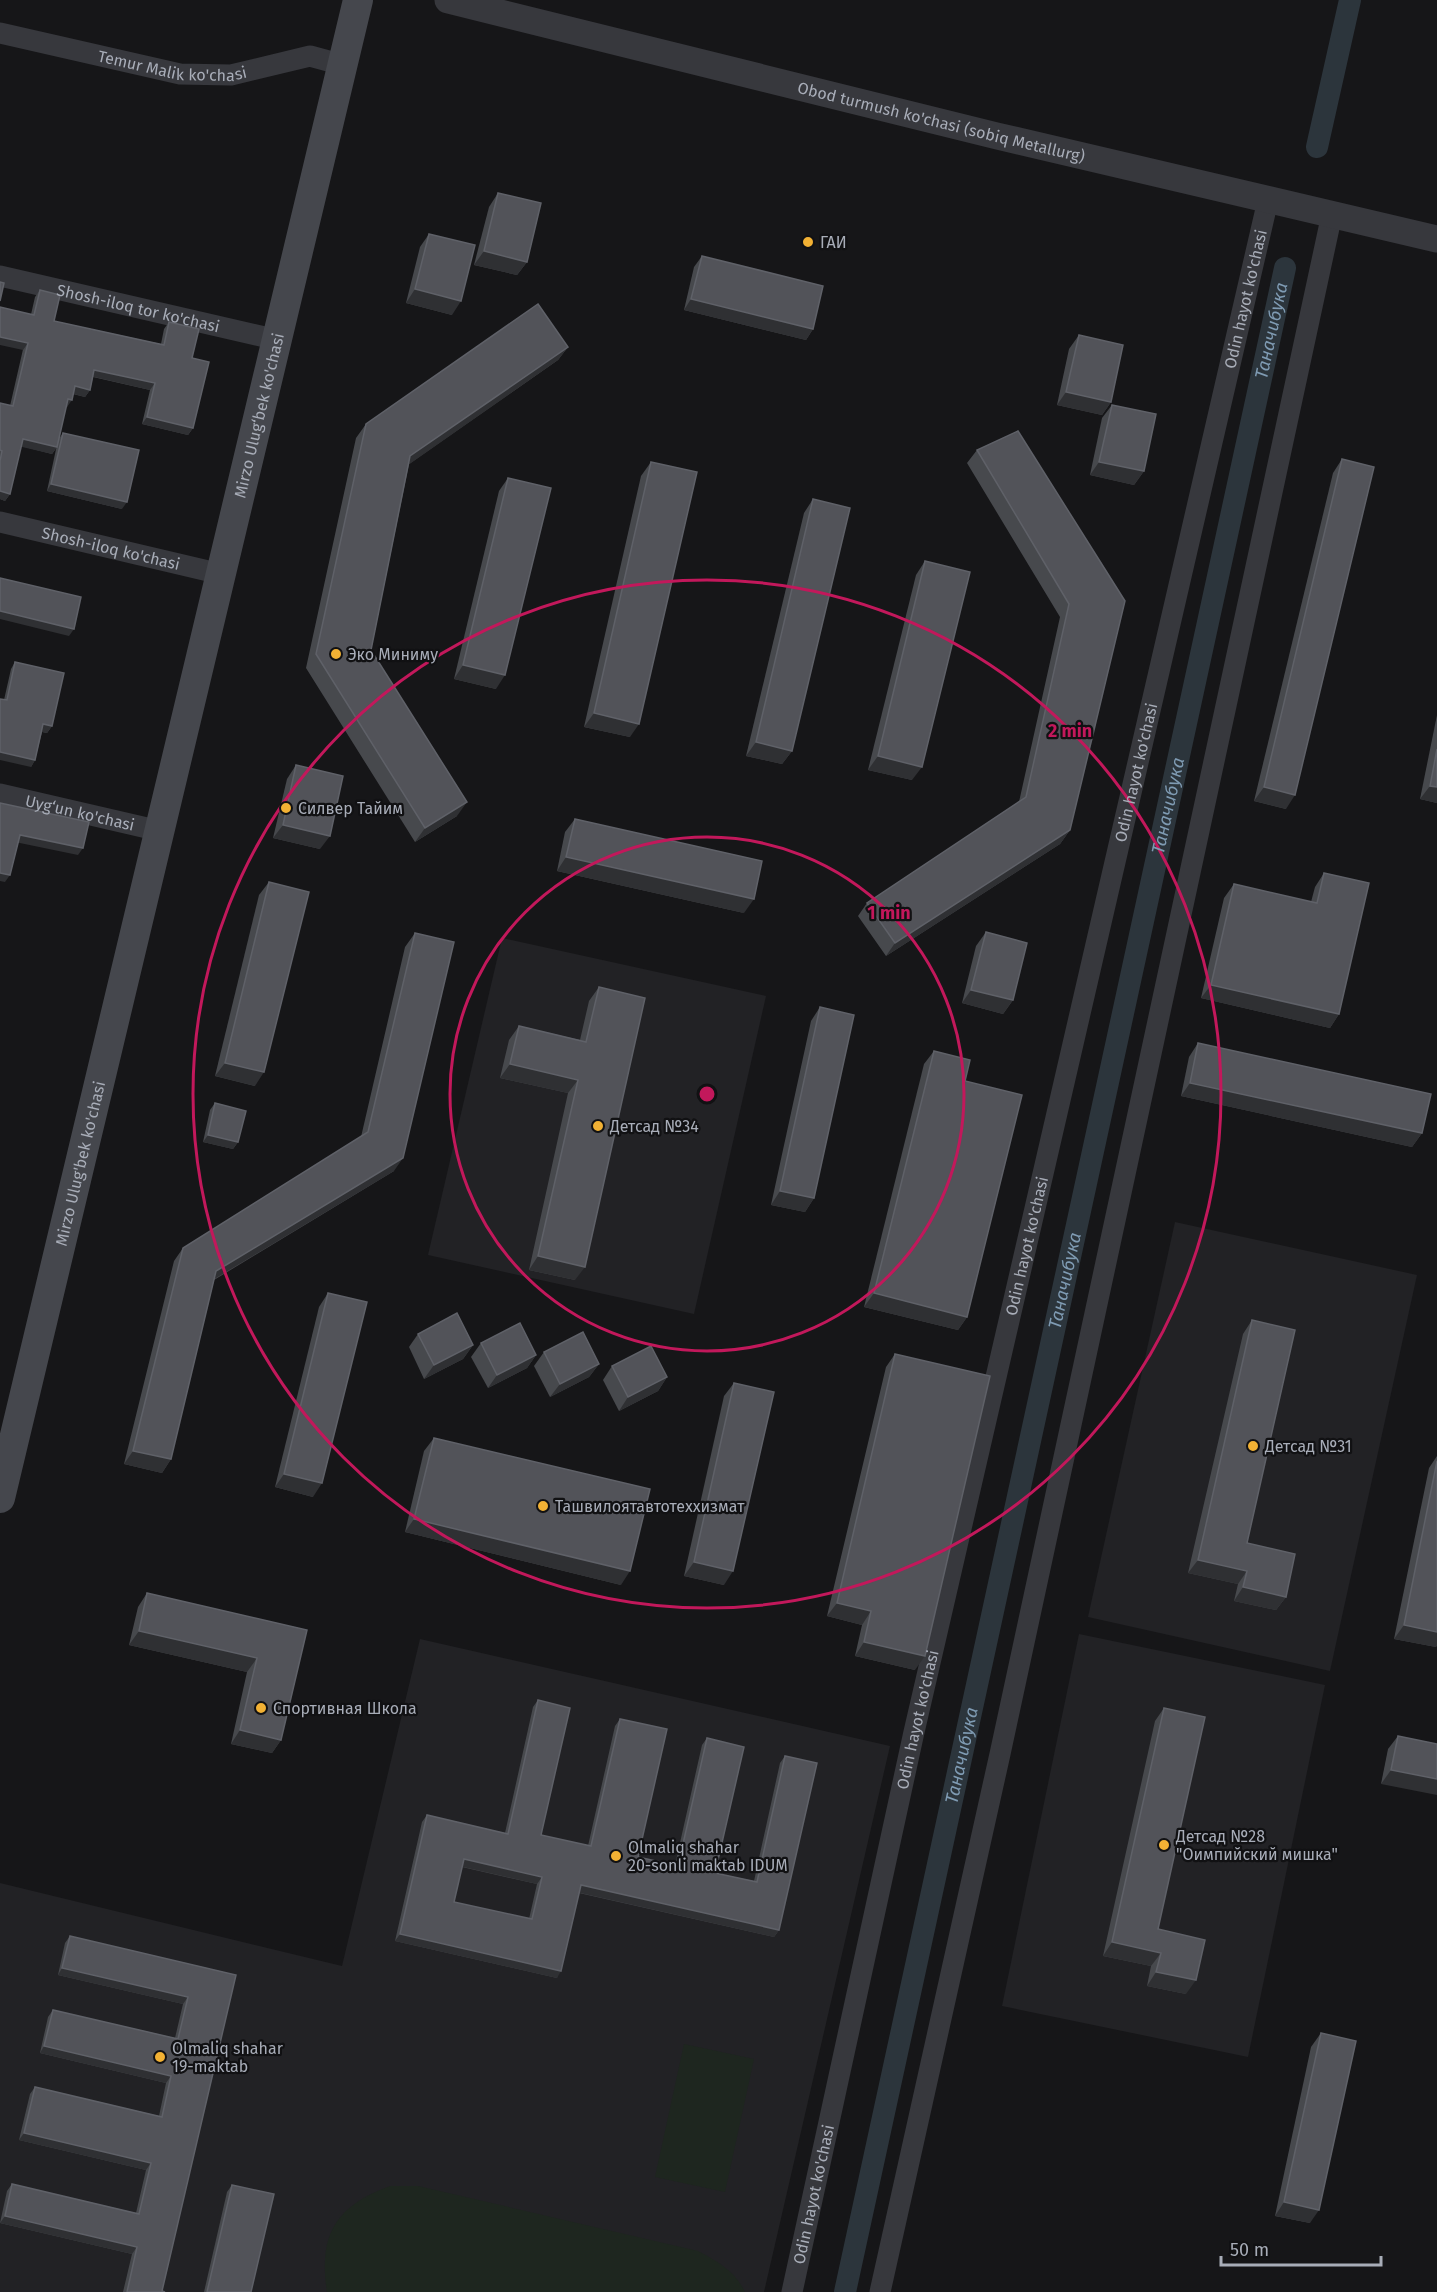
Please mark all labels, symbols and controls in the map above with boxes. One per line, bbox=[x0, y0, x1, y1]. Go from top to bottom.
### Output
street label: Temur Malik ko'chasi bbox=[96, 47, 249, 85]
street label: Obod turmush ko'chasi (sobiq Metallurg) bbox=[795, 78, 1087, 166]
street label: Odin hayot ko'chasi bbox=[1220, 228, 1271, 370]
place label: ГАИ bbox=[820, 233, 847, 252]
marker: ГАИ bbox=[801, 235, 815, 249]
street label: Shosh-iloq tor ko'chasi bbox=[55, 280, 222, 336]
water label: Таначибука bbox=[1250, 280, 1293, 381]
street label: Mirzo Ulug‘bek ko'chasi bbox=[230, 331, 288, 500]
street label: Shosh-iloq ko'chasi bbox=[40, 523, 182, 574]
place label: Эко Миниму bbox=[348, 645, 438, 664]
marker: Эко Миниму bbox=[329, 647, 343, 661]
street label: Odin hayot ko'chasi bbox=[1111, 701, 1161, 844]
text: 2 min bbox=[1048, 720, 1092, 742]
water label: Таначибука bbox=[1147, 755, 1189, 856]
street label: Uyg‘un ko'chasi bbox=[23, 791, 136, 835]
place label: Силвер Тайим bbox=[298, 799, 403, 818]
marker: Силвер Тайим bbox=[279, 801, 293, 815]
text: 1 min bbox=[867, 902, 911, 924]
street label: Mirzo Ulug'bek ko'chasi bbox=[52, 1079, 109, 1248]
centre of rings bbox=[697, 1084, 717, 1104]
place label: Детсад №34 bbox=[609, 1117, 699, 1136]
marker: Детсад №34 bbox=[591, 1119, 605, 1133]
street label: Odin hayot ko'chasi bbox=[1002, 1175, 1052, 1317]
water label: Таначибука bbox=[1044, 1230, 1086, 1331]
place label: Детсад №31 bbox=[1264, 1437, 1352, 1456]
marker: Детсад №31 bbox=[1246, 1439, 1260, 1453]
place label: Ташвилоятавтотеххизмат bbox=[555, 1497, 745, 1516]
marker: Ташвилоятавтотеххизмат bbox=[536, 1499, 550, 1513]
street label: Odin hayot ko'chasi bbox=[893, 1648, 943, 1791]
place label: Спортивная Школа bbox=[273, 1699, 417, 1718]
marker: Спортивная Школа bbox=[254, 1701, 268, 1715]
water label: Таначибука bbox=[940, 1705, 983, 1806]
place label: Детсад №28 "Оимпийский мишка" bbox=[1175, 1827, 1338, 1864]
place label: Olmaliq shahar 20-sonli maktab IDUM bbox=[628, 1838, 788, 1875]
marker: Детсад №28 "Оимпийский мишка" bbox=[1157, 1838, 1171, 1852]
marker: Olmaliq shahar 20-sonli maktab IDUM bbox=[609, 1849, 623, 1863]
place label: Olmaliq shahar 19-maktab bbox=[172, 2039, 284, 2076]
marker: Olmaliq shahar 19-maktab bbox=[153, 2050, 167, 2064]
street label: Odin hayot ko'chasi bbox=[789, 2123, 838, 2266]
scale bar bbox=[1221, 2229, 1382, 2267]
text: 50 m bbox=[1230, 2239, 1269, 2261]

